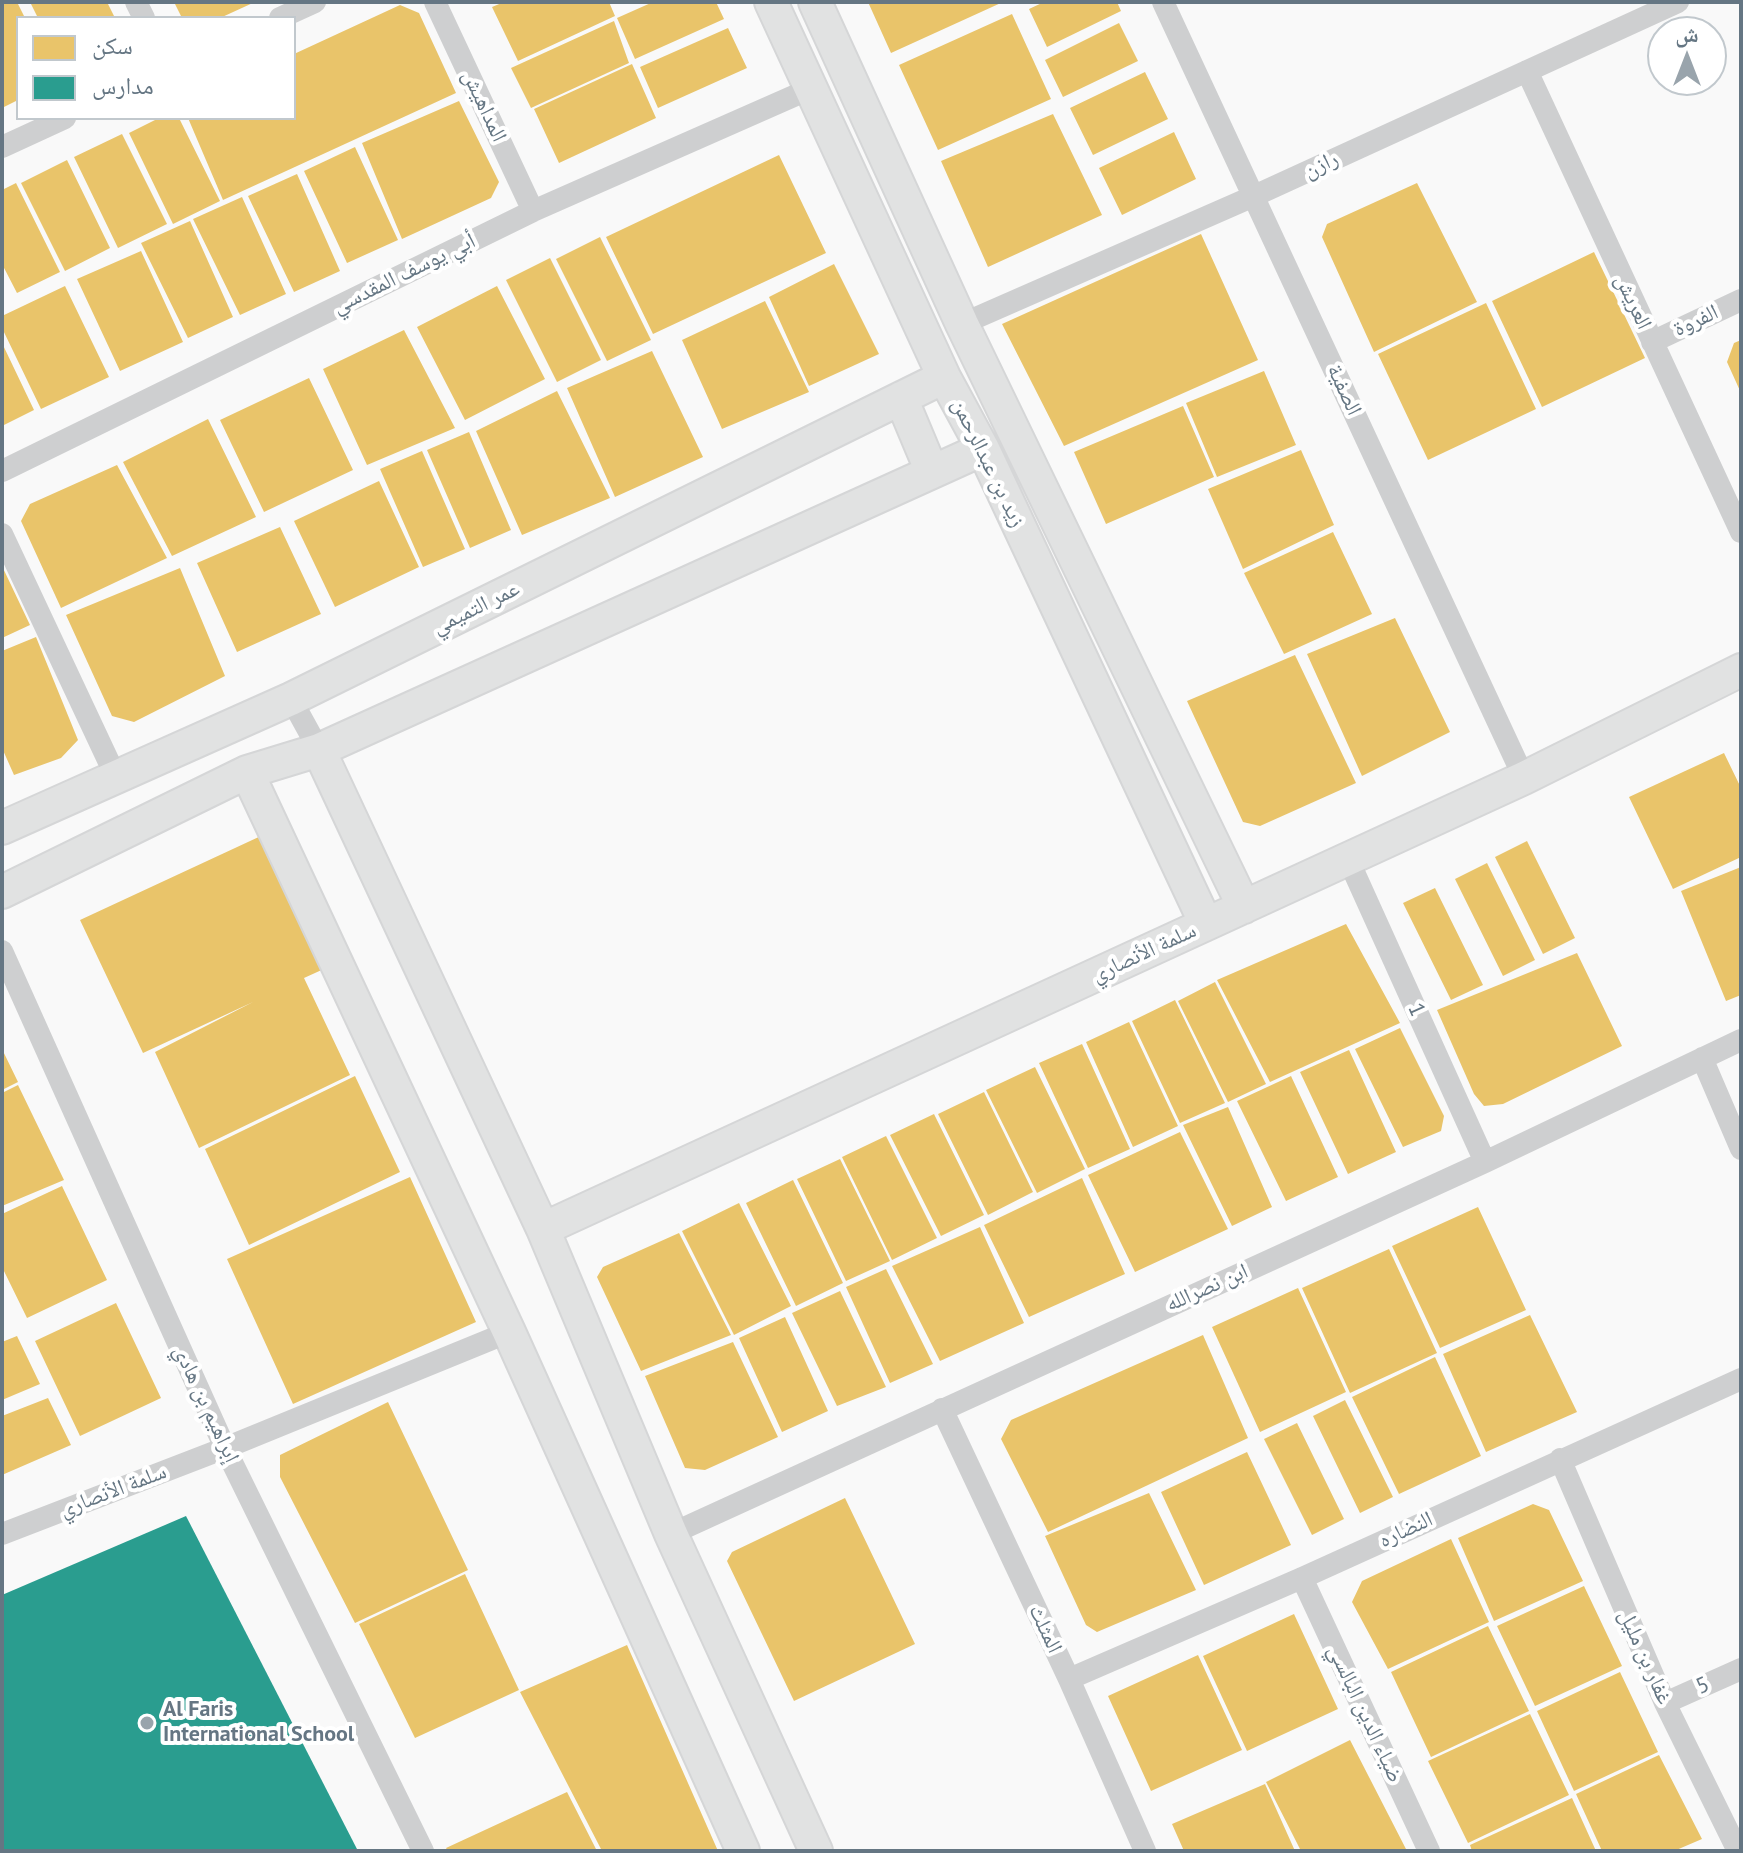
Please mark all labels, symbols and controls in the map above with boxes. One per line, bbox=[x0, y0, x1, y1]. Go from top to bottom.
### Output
legend bbox=[16, 16, 296, 120]
north arrow bbox=[1647, 16, 1727, 96]
text: ش bbox=[1675, 20, 1699, 48]
text: سكن bbox=[92, 30, 133, 61]
street label: المداهيش bbox=[456, 66, 512, 146]
text: مدارس bbox=[92, 70, 154, 101]
street label: رازن bbox=[1300, 146, 1342, 184]
street label: أبي يوسف المقدسي bbox=[328, 228, 480, 320]
street label: العريش bbox=[1609, 270, 1657, 334]
street label: الفروة bbox=[1669, 299, 1723, 343]
street label: الصفية bbox=[1321, 360, 1367, 420]
street label: زيد بن عبدالرحمن bbox=[945, 394, 1031, 532]
street label: عمر التميمي bbox=[428, 576, 524, 640]
street label: سلمة الأنصاري bbox=[1088, 917, 1200, 989]
street label: 1 bbox=[1402, 999, 1430, 1021]
street label: ابن نصرالله bbox=[1162, 1258, 1252, 1318]
street label: إبراهيم بن هادي bbox=[167, 1341, 245, 1467]
street label: سلمة الأنصاري bbox=[56, 1459, 170, 1523]
street label: النضاره bbox=[1375, 1506, 1437, 1554]
street label: المثلث bbox=[1022, 1601, 1068, 1657]
street label: غفار بن مليل bbox=[1612, 1606, 1678, 1708]
street label: ضياء الدين البالسي bbox=[1322, 1641, 1408, 1787]
street label: 5 bbox=[1692, 1672, 1714, 1700]
place label: Al Faris International School bbox=[163, 1697, 354, 1748]
marker: Al Faris International School bbox=[138, 1714, 156, 1732]

